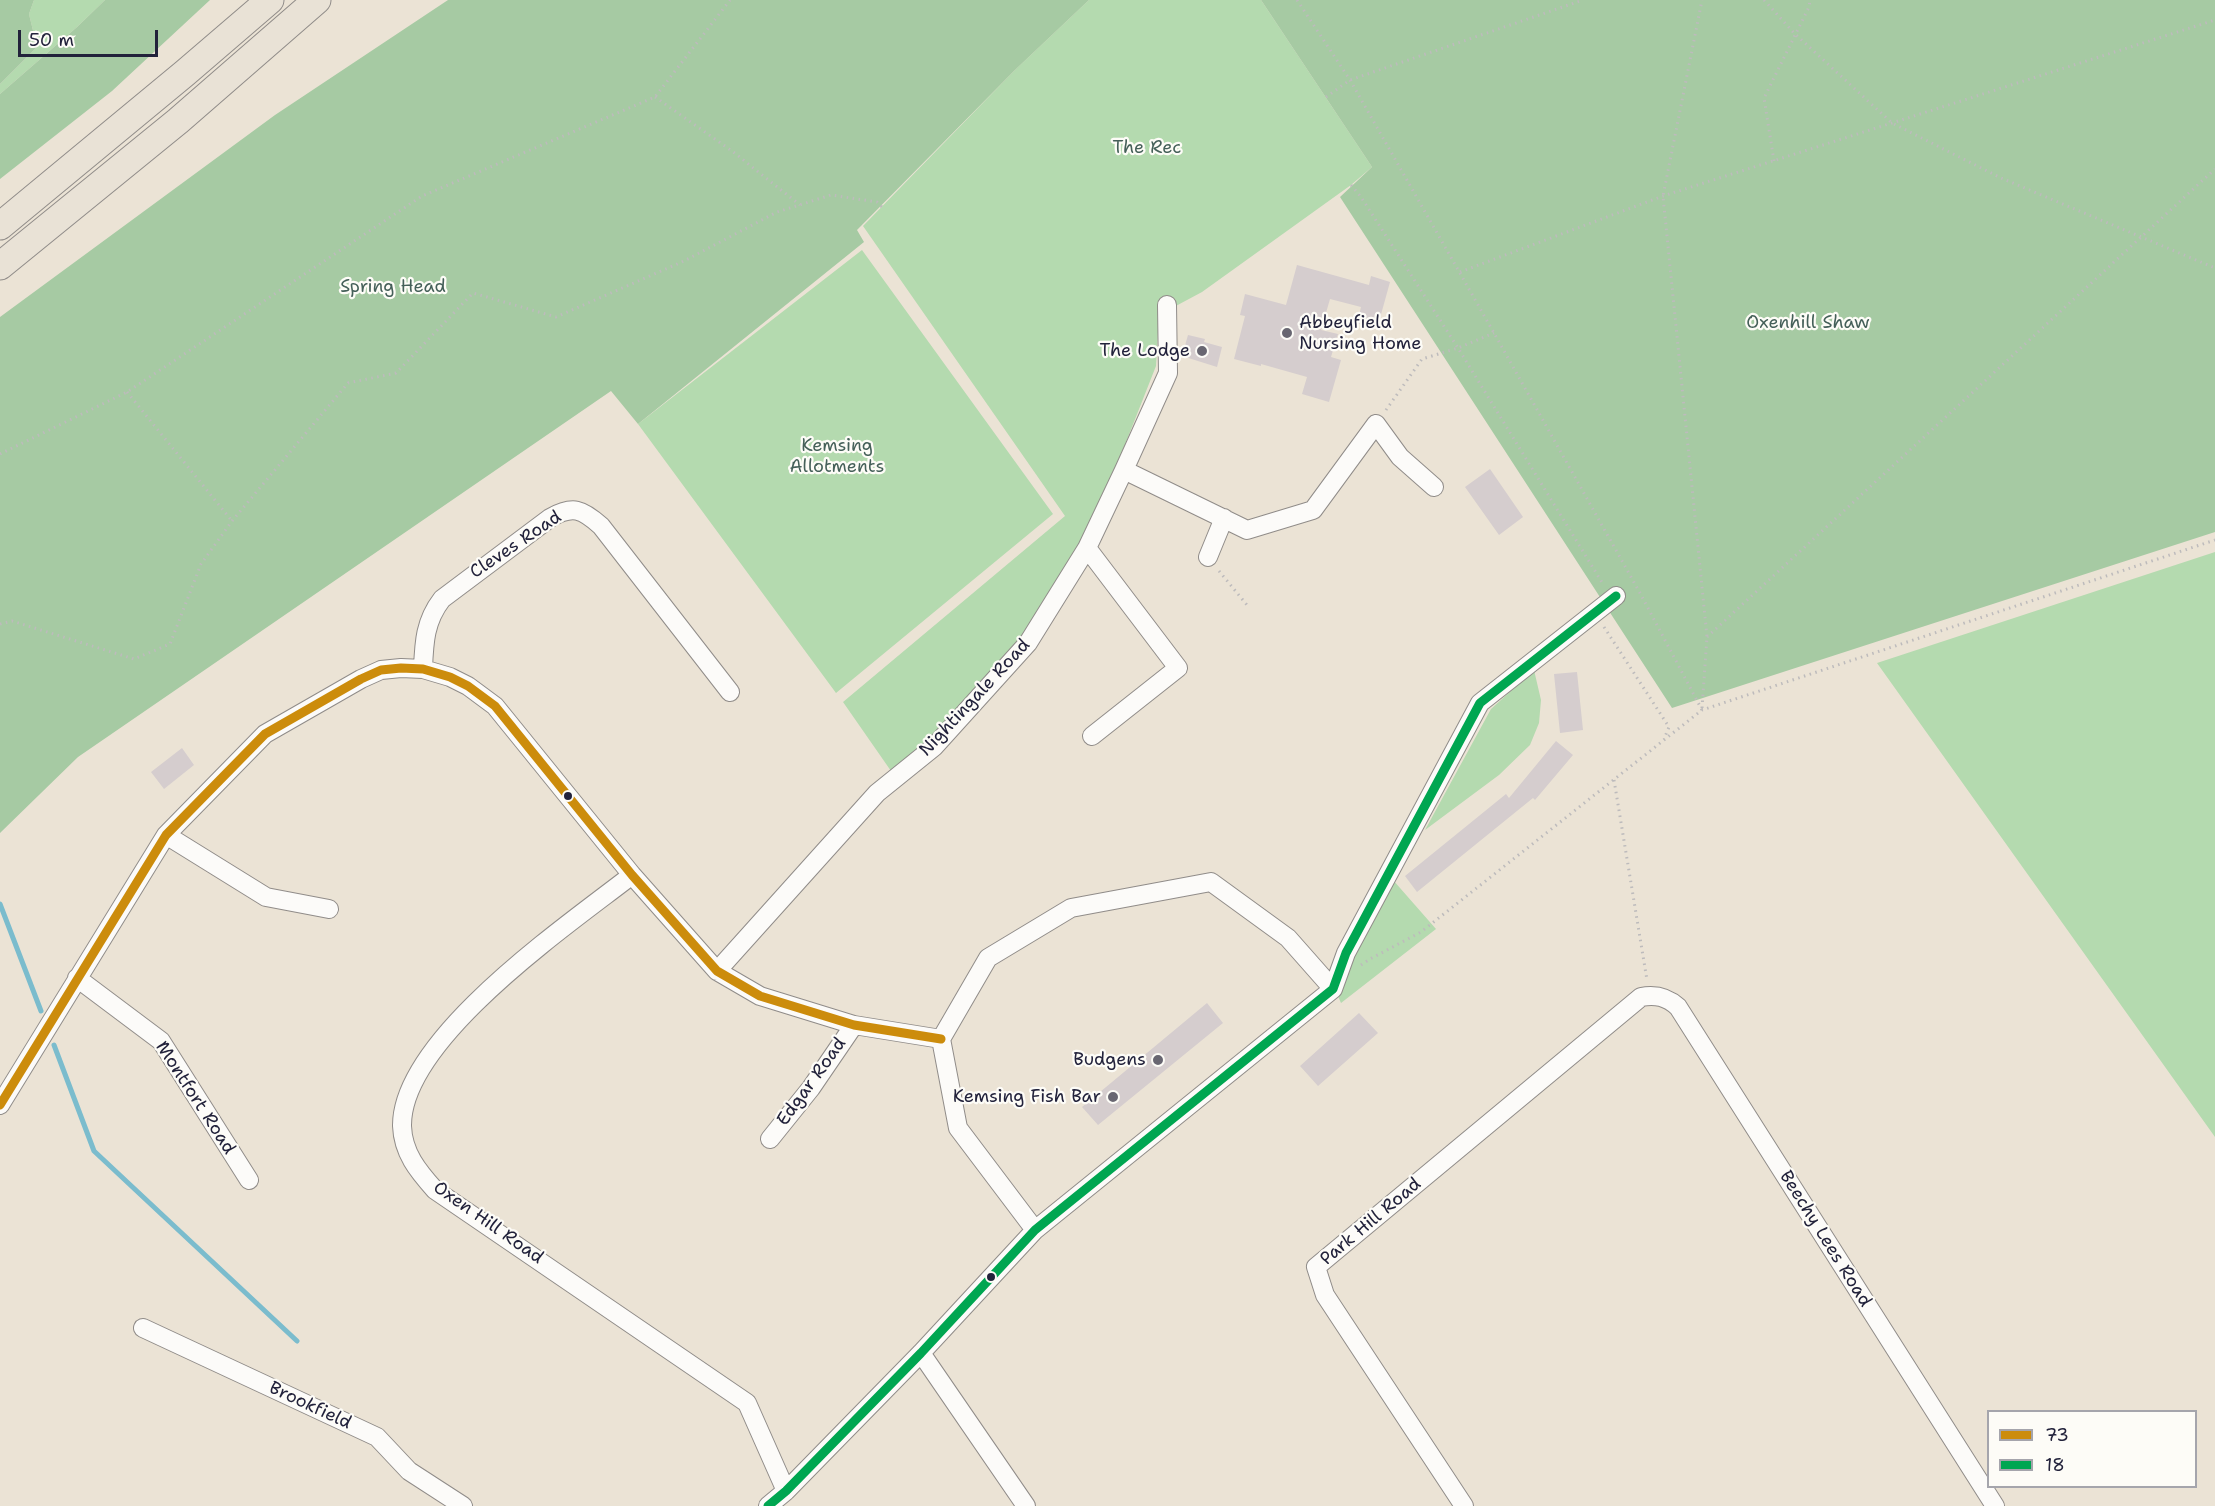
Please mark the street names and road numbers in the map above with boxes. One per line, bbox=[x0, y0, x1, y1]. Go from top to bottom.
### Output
street label: Cleves Road bbox=[466, 507, 566, 583]
street label: Nightingale Road bbox=[915, 635, 1035, 761]
street label: Edgar Road bbox=[773, 1034, 851, 1130]
street label: Montfort Road bbox=[150, 1037, 240, 1159]
street label: Beechy Lees Road bbox=[1774, 1167, 1876, 1311]
street label: Park Hill Road bbox=[1316, 1174, 1426, 1270]
street label: Oxen Hill Road bbox=[429, 1177, 547, 1269]
street label: Brookfield bbox=[265, 1378, 355, 1434]

